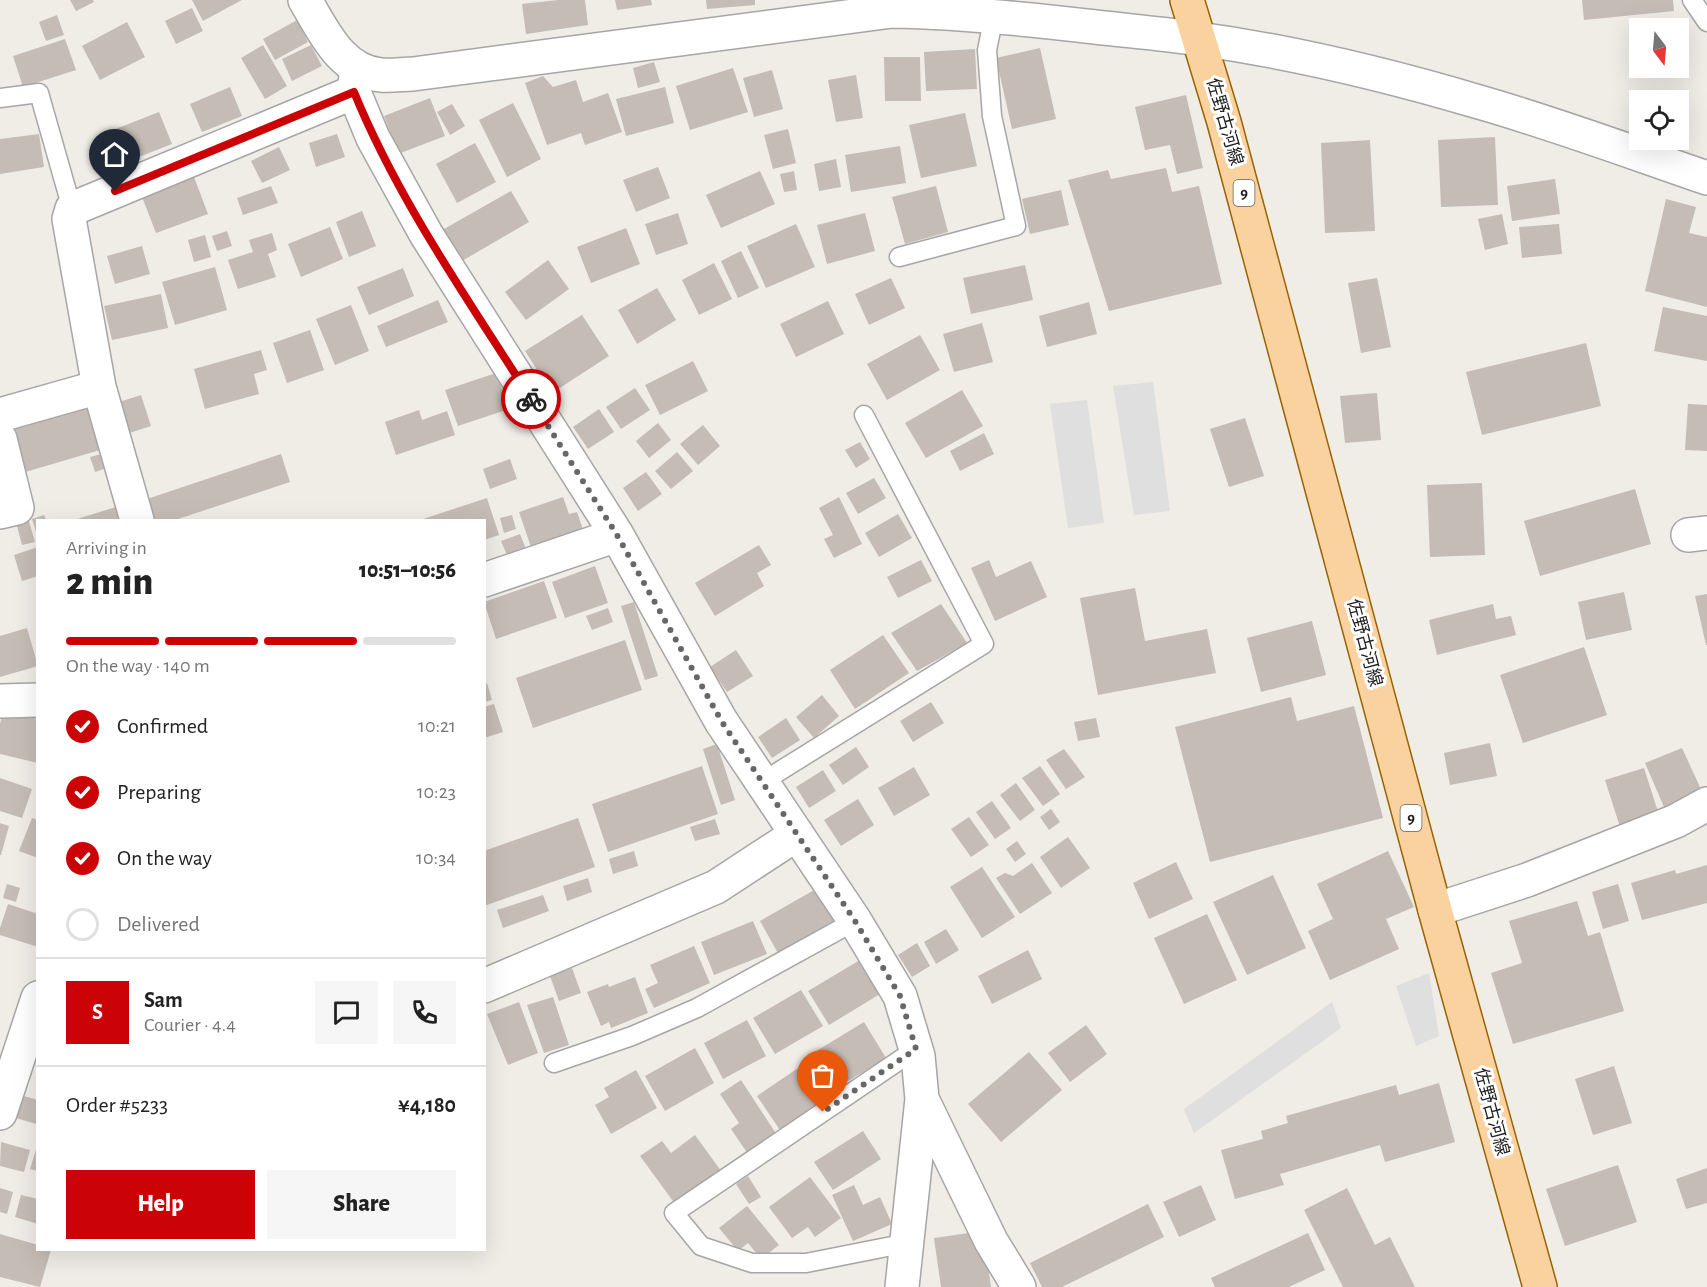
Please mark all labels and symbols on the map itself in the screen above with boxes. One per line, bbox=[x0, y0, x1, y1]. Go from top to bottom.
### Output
north arrow bbox=[1629, 18, 1689, 78]
street label: 佐野古河線 bbox=[1203, 76, 1247, 168]
pin bbox=[89, 129, 140, 191]
road number: 9 bbox=[1234, 180, 1254, 206]
courier bbox=[501, 369, 561, 429]
street label: 佐野古河線 bbox=[1344, 597, 1386, 689]
road number: 9 bbox=[1400, 805, 1422, 831]
pin bbox=[797, 1050, 848, 1112]
street label: 佐野古河線 bbox=[1471, 1066, 1513, 1158]

